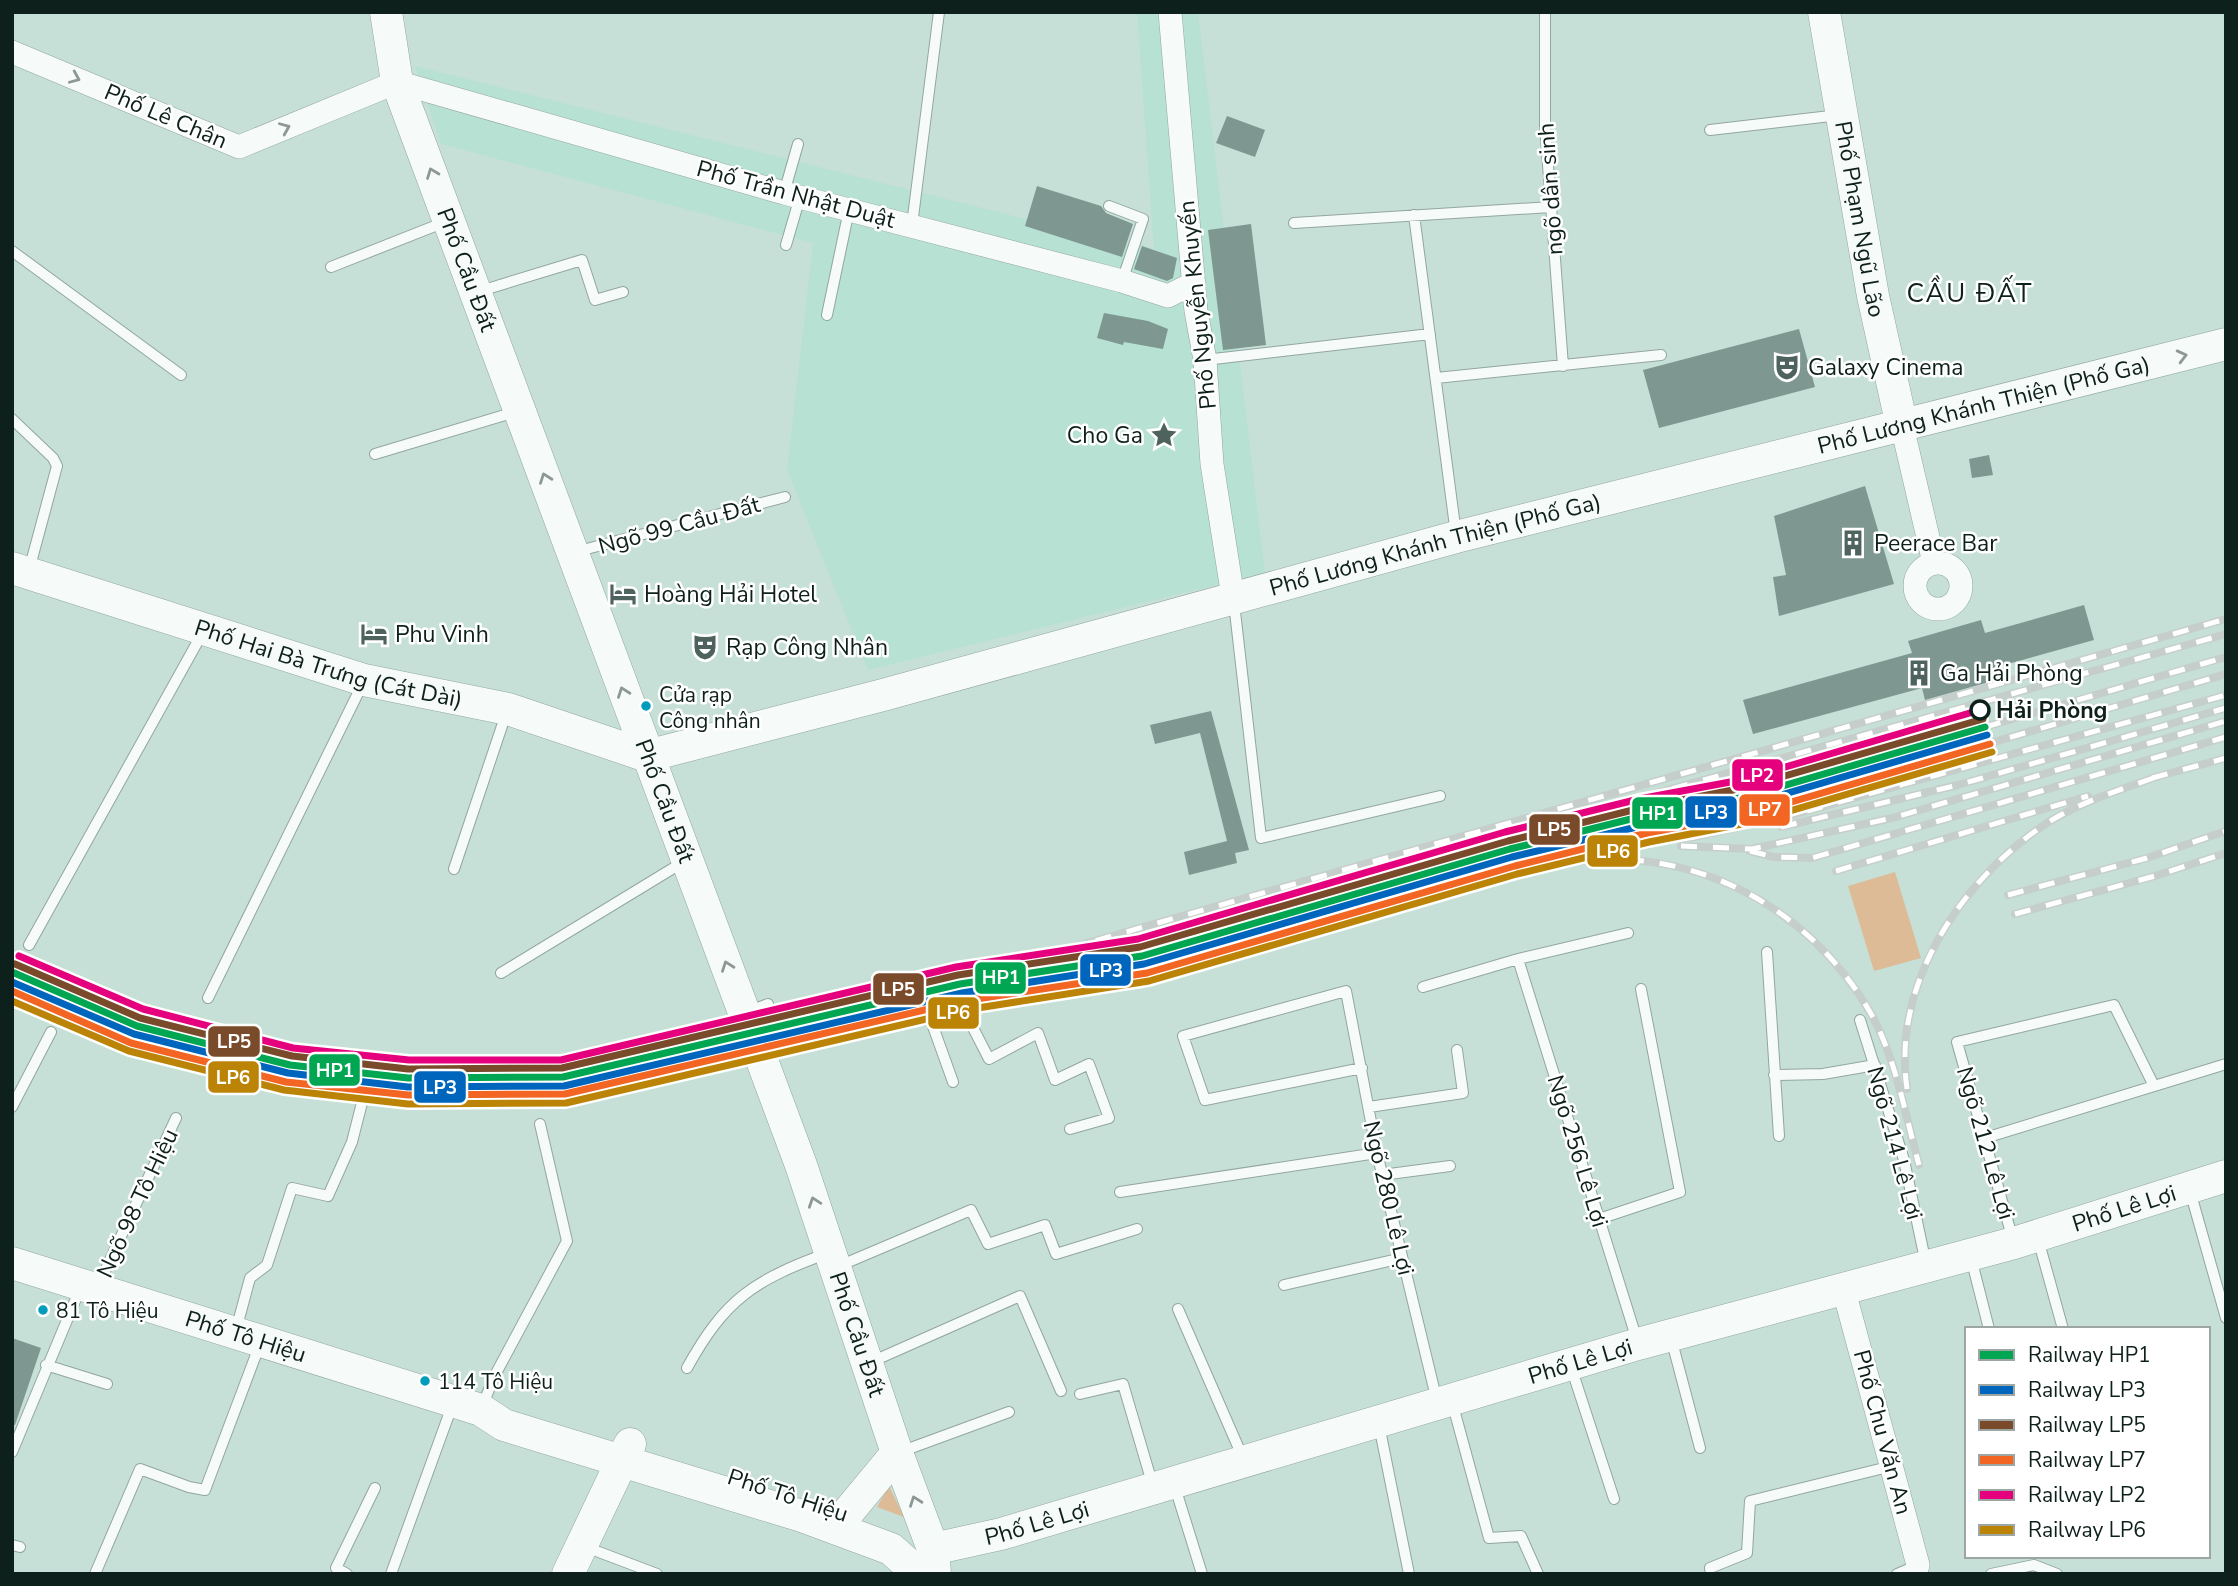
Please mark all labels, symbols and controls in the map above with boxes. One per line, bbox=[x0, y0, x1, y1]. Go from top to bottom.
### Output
one-way arrow bbox=[68, 70, 80, 84]
street label: Phố Lê Chân bbox=[100, 77, 232, 156]
street label: Phố Phạm Ngũ Lão bbox=[1827, 119, 1892, 320]
street label: ngõ dân sinh bbox=[1530, 122, 1571, 256]
one-way arrow bbox=[278, 123, 290, 137]
street label: Phố Trần Nhật Duật bbox=[693, 153, 899, 236]
one-way arrow bbox=[427, 168, 441, 180]
street label: Phố Nguyễn Khuyến bbox=[1171, 199, 1224, 411]
street label: Phố Cầu Đất bbox=[429, 203, 504, 337]
district label: CẦU ĐẤT bbox=[1906, 275, 2034, 311]
street label: Phố Lương Khánh Thiện (Phố Ga) bbox=[1814, 349, 2153, 462]
one-way arrow bbox=[2176, 350, 2188, 364]
theatre icon: Galaxy Cinema bbox=[1772, 352, 1802, 382]
place label: Galaxy Cinema bbox=[1808, 352, 1963, 383]
place label: Cho Ga bbox=[1067, 420, 1143, 451]
place icon: Cho Ga bbox=[1149, 420, 1179, 450]
one-way arrow bbox=[540, 473, 554, 485]
street label: Phố Lương Khánh Thiện (Phố Ga) bbox=[1266, 486, 1604, 604]
street label: Ngõ 99 Cầu Đất bbox=[595, 489, 764, 562]
building icon: Peerace Bar bbox=[1838, 528, 1868, 558]
place label: Peerace Bar bbox=[1874, 528, 1998, 559]
hotel icon: Hoàng Hải Hotel bbox=[608, 579, 638, 609]
place label: Hoàng Hải Hotel bbox=[644, 579, 817, 610]
street label: Phố Hai Bà Trưng (Cát Dài) bbox=[191, 612, 465, 715]
hotel icon: Phu Vinh bbox=[359, 619, 389, 649]
place label: Phu Vinh bbox=[395, 619, 489, 650]
theatre icon: Rạp Công Nhân bbox=[690, 632, 720, 662]
place label: Rạp Công Nhân bbox=[726, 632, 888, 663]
building icon: Ga Hải Phòng bbox=[1904, 658, 1934, 688]
place label: Ga Hải Phòng bbox=[1940, 658, 2083, 689]
place label: Cửa rạp Công nhân bbox=[659, 681, 761, 735]
one-way arrow bbox=[618, 687, 632, 699]
place label: Hải Phòng bbox=[1996, 695, 2107, 726]
marker: Cửa rạp Công nhân bbox=[639, 699, 653, 713]
marker: Hải Phòng bbox=[1970, 700, 1990, 720]
street label: Phố Cầu Đất bbox=[627, 735, 702, 868]
line badge: LP2 bbox=[1731, 758, 1784, 792]
text: LP2 bbox=[1740, 763, 1774, 789]
line badge: LP7 bbox=[1738, 793, 1791, 827]
line badge: LP3 bbox=[1684, 795, 1738, 829]
line badge: HP1 bbox=[1631, 796, 1684, 830]
text: LP7 bbox=[1748, 797, 1782, 823]
text: LP3 bbox=[1694, 800, 1728, 826]
text: HP1 bbox=[1639, 801, 1677, 827]
line badge: LP5 bbox=[1528, 813, 1581, 846]
text: LP5 bbox=[1537, 817, 1571, 843]
line badge: LP6 bbox=[1586, 834, 1639, 868]
text: LP6 bbox=[1596, 839, 1630, 865]
line badge: LP3 bbox=[1079, 953, 1132, 987]
text: LP3 bbox=[1089, 958, 1123, 984]
one-way arrow bbox=[721, 960, 735, 972]
line badge: HP1 bbox=[974, 961, 1027, 995]
text: HP1 bbox=[982, 965, 1020, 991]
line badge: LP5 bbox=[872, 972, 925, 1006]
text: LP5 bbox=[881, 977, 915, 1003]
line badge: LP6 bbox=[927, 996, 980, 1030]
text: LP6 bbox=[936, 1000, 970, 1026]
line badge: LP5 bbox=[207, 1025, 261, 1058]
text: LP5 bbox=[217, 1029, 251, 1055]
line badge: HP1 bbox=[308, 1053, 361, 1087]
text: HP1 bbox=[316, 1058, 354, 1084]
line badge: LP6 bbox=[207, 1060, 260, 1094]
street label: Ngõ 214 Lê Lợi bbox=[1859, 1063, 1930, 1223]
street label: Ngõ 212 Lê Lợi bbox=[1949, 1063, 2022, 1223]
text: LP6 bbox=[216, 1065, 250, 1091]
line badge: LP3 bbox=[413, 1070, 467, 1104]
street label: Ngõ 256 Lê Lợi bbox=[1540, 1071, 1615, 1231]
text: LP3 bbox=[423, 1075, 457, 1101]
street label: Ngõ 280 Lê Lợi bbox=[1356, 1118, 1421, 1278]
street label: Ngõ 98 Tô Hiệu bbox=[89, 1123, 186, 1283]
street label: Phố Lê Lợi bbox=[2068, 1178, 2180, 1240]
one-way arrow bbox=[808, 1197, 822, 1209]
street label: Phố Cầu Đất bbox=[822, 1268, 892, 1402]
place label: 81 Tô Hiệu bbox=[56, 1297, 159, 1325]
marker: 81 Tô Hiệu bbox=[36, 1303, 50, 1317]
street label: Phố Tô Hiệu bbox=[181, 1303, 310, 1370]
legend bbox=[1965, 1327, 2210, 1558]
street label: Phố Lê Lợi bbox=[1524, 1332, 1636, 1392]
text: Railway HP1 bbox=[2028, 1341, 2151, 1369]
street label: Phố Chu Văn An bbox=[1846, 1346, 1919, 1518]
place label: 114 Tô Hiệu bbox=[438, 1368, 553, 1396]
marker: 114 Tô Hiệu bbox=[418, 1374, 432, 1388]
text: Railway LP3 bbox=[2028, 1376, 2146, 1404]
text: Railway LP5 bbox=[2028, 1411, 2146, 1439]
text: Railway LP7 bbox=[2028, 1446, 2146, 1474]
street label: Phố Tô Hiệu bbox=[724, 1461, 852, 1530]
text: Railway LP2 bbox=[2028, 1481, 2146, 1509]
street label: Phố Lê Lợi bbox=[982, 1494, 1093, 1553]
one-way arrow bbox=[909, 1495, 923, 1507]
text: Railway LP6 bbox=[2028, 1516, 2146, 1544]

